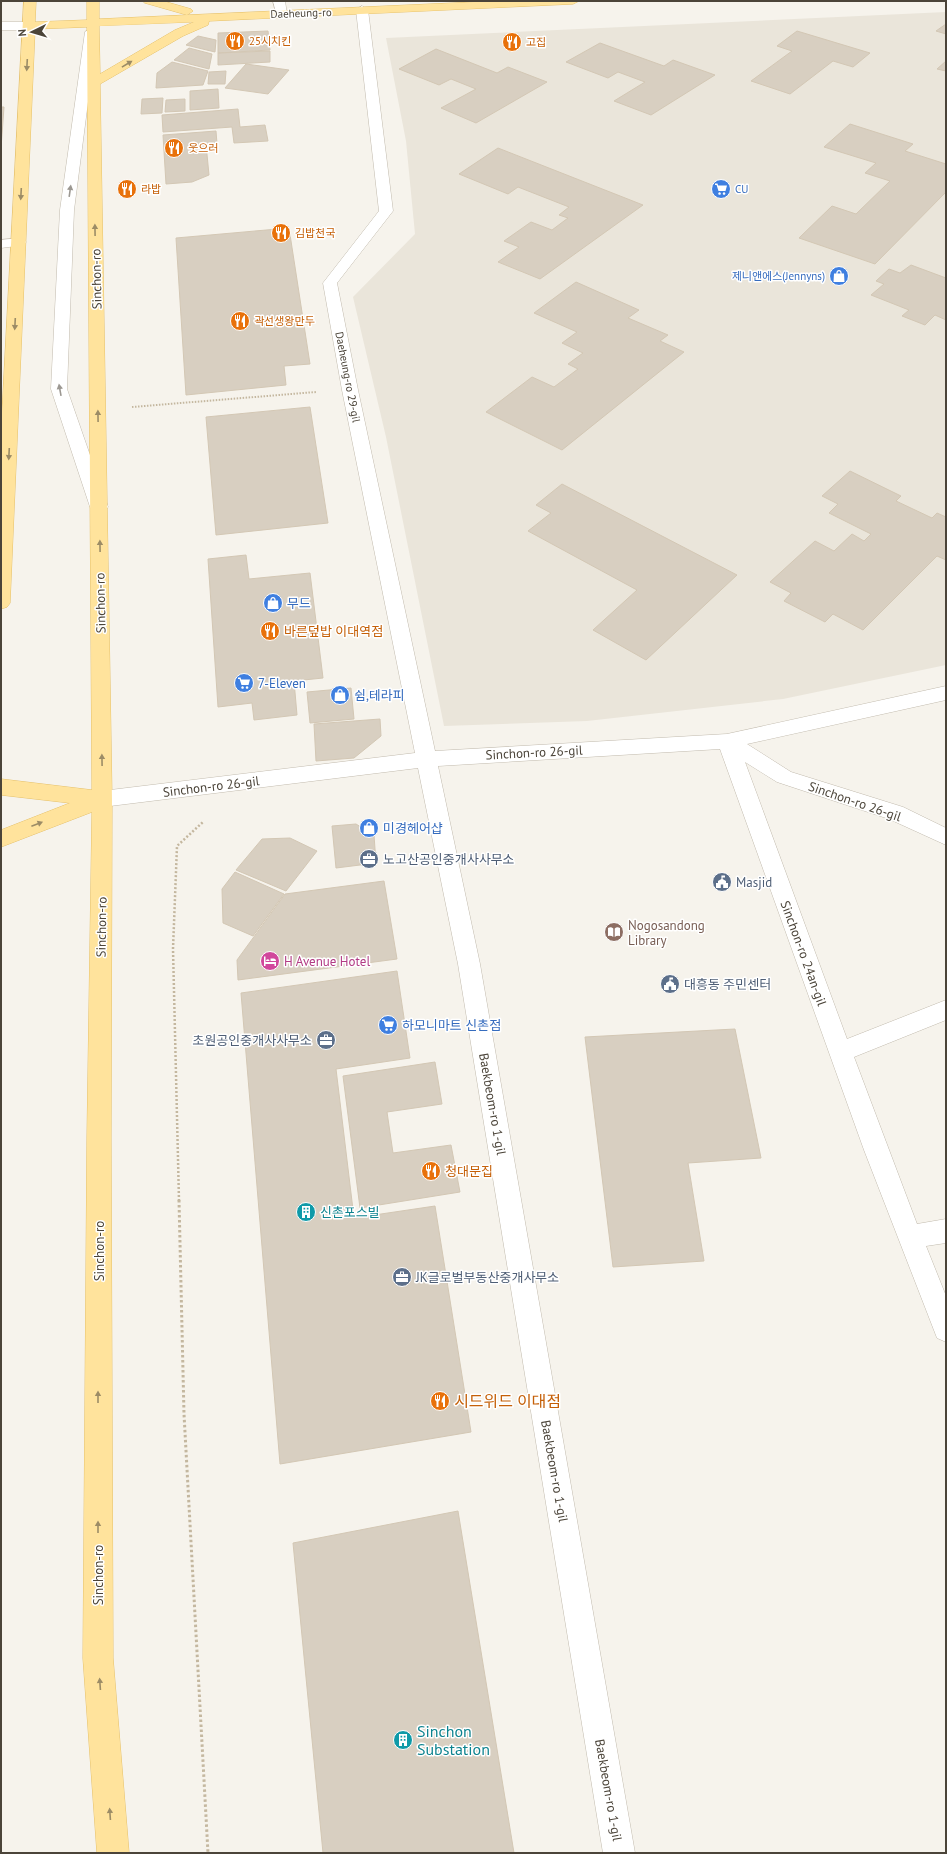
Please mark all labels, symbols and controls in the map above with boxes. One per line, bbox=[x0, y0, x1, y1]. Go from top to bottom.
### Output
street label: Daeheung-ro bbox=[270, 5, 332, 21]
north arrow bbox=[12, 12, 52, 52]
text: N bbox=[15, 29, 29, 37]
restaurant icon: 25시치킨 bbox=[224, 30, 246, 52]
restaurant icon: 고집 bbox=[501, 31, 523, 53]
place label: 25시치킨 bbox=[249, 34, 291, 48]
place label: 고집 bbox=[526, 35, 546, 49]
one-way arrow bbox=[24, 59, 31, 71]
one-way arrow bbox=[122, 60, 132, 68]
restaurant icon: 웃으러 bbox=[163, 137, 185, 159]
place label: 웃으러 bbox=[188, 141, 218, 155]
restaurant icon: 라밥 bbox=[116, 178, 138, 200]
supermarket icon: CU bbox=[710, 178, 732, 200]
place label: 라밥 bbox=[141, 182, 161, 196]
place label: CU bbox=[735, 182, 748, 196]
one-way arrow bbox=[67, 185, 73, 197]
one-way arrow bbox=[18, 188, 25, 201]
restaurant icon: 김밥천국 bbox=[270, 222, 292, 244]
one-way arrow bbox=[92, 223, 98, 236]
place label: 김밥천국 bbox=[295, 226, 335, 240]
street label: Sinchon-ro bbox=[87, 249, 106, 309]
shop icon: 제니앤에스(Jennyns) bbox=[828, 265, 850, 287]
place label: 제니앤에스(Jennyns) bbox=[732, 269, 825, 283]
restaurant icon: 곽선생왕만두 bbox=[229, 310, 251, 332]
place label: 곽선생왕만두 bbox=[254, 314, 315, 328]
one-way arrow bbox=[12, 318, 18, 331]
street label: Daeheung-ro 29-gil bbox=[332, 330, 364, 424]
one-way arrow bbox=[57, 384, 63, 397]
one-way arrow bbox=[95, 409, 101, 422]
one-way arrow bbox=[5, 448, 12, 460]
one-way arrow bbox=[97, 539, 103, 552]
street label: Sinchon-ro bbox=[91, 573, 110, 633]
shop icon: 무드 bbox=[262, 592, 284, 614]
place label: 무드 bbox=[287, 595, 311, 612]
restaurant icon: 바른덮밥 이대역점 bbox=[259, 620, 281, 642]
place label: 바른덮밥 이대역점 bbox=[284, 623, 383, 640]
supermarket icon: 7-Eleven bbox=[233, 672, 255, 694]
place label: 7-Eleven bbox=[258, 675, 306, 692]
shop icon: 쉼,테라피 bbox=[329, 684, 351, 706]
place label: 쉼,테라피 bbox=[354, 687, 405, 704]
street label: Sinchon-ro 26-gil bbox=[485, 741, 583, 764]
one-way arrow bbox=[99, 753, 105, 766]
street label: Sinchon-ro 26-gil bbox=[162, 772, 261, 801]
street label: Sinchon-ro 26-gil bbox=[806, 778, 904, 825]
shop icon: 미경헤어샵 bbox=[358, 817, 380, 839]
place label: 미경헤어샵 bbox=[383, 820, 443, 837]
one-way arrow bbox=[32, 821, 44, 827]
office icon: 노고산공인중개사사무소 bbox=[358, 848, 380, 870]
place label: 노고산공인중개사사무소 bbox=[383, 851, 515, 868]
public building icon: Masjid bbox=[711, 871, 733, 893]
place label: Masjid bbox=[736, 874, 772, 891]
street label: Sinchon-ro bbox=[92, 897, 111, 957]
street label: Sinchon-ro 24an-gil bbox=[777, 898, 831, 1008]
place label: Nogosandong Library bbox=[628, 917, 705, 949]
library icon: Nogosandong Library bbox=[603, 921, 625, 943]
hotel icon: H Avenue Hotel bbox=[259, 950, 281, 972]
place label: H Avenue Hotel bbox=[284, 953, 370, 970]
public building icon: 대흥동 주민센터 bbox=[659, 973, 681, 995]
place label: 대흥동 주민센터 bbox=[684, 976, 771, 993]
supermarket icon: 하모니마트 신촌점 bbox=[377, 1014, 399, 1036]
place label: 하모니마트 신촌점 bbox=[402, 1017, 501, 1034]
office icon: 초원공인중개사사무소 bbox=[315, 1029, 337, 1051]
place label: 초원공인중개사사무소 bbox=[192, 1032, 312, 1049]
street label: Baekbeom-ro 1-gil bbox=[475, 1052, 510, 1157]
restaurant icon: 청대문집 bbox=[420, 1160, 442, 1182]
place label: 청대문집 bbox=[445, 1163, 493, 1180]
building icon: 신촌포스빌 bbox=[295, 1201, 317, 1223]
place label: 신촌포스빌 bbox=[320, 1204, 380, 1221]
street label: Sinchon-ro bbox=[91, 1221, 108, 1281]
office icon: JK글로벌부동산중개사무소 bbox=[391, 1266, 413, 1288]
place label: JK글로벌부동산중개사무소 bbox=[415, 1269, 559, 1286]
one-way arrow bbox=[95, 1390, 101, 1403]
restaurant icon: 시드위드 이대점 bbox=[429, 1390, 451, 1412]
place label: 시드위드 이대점 bbox=[454, 1391, 561, 1411]
street label: Baekbeom-ro 1-gil bbox=[537, 1419, 572, 1524]
one-way arrow bbox=[95, 1520, 101, 1533]
street label: Sinchon-ro bbox=[90, 1545, 107, 1605]
one-way arrow bbox=[97, 1678, 104, 1690]
place label: Sinchon Substation bbox=[417, 1721, 490, 1759]
building icon: Sinchon Substation bbox=[392, 1729, 414, 1751]
street label: Baekbeom-ro 1-gil bbox=[591, 1738, 626, 1843]
one-way arrow bbox=[106, 1808, 113, 1820]

